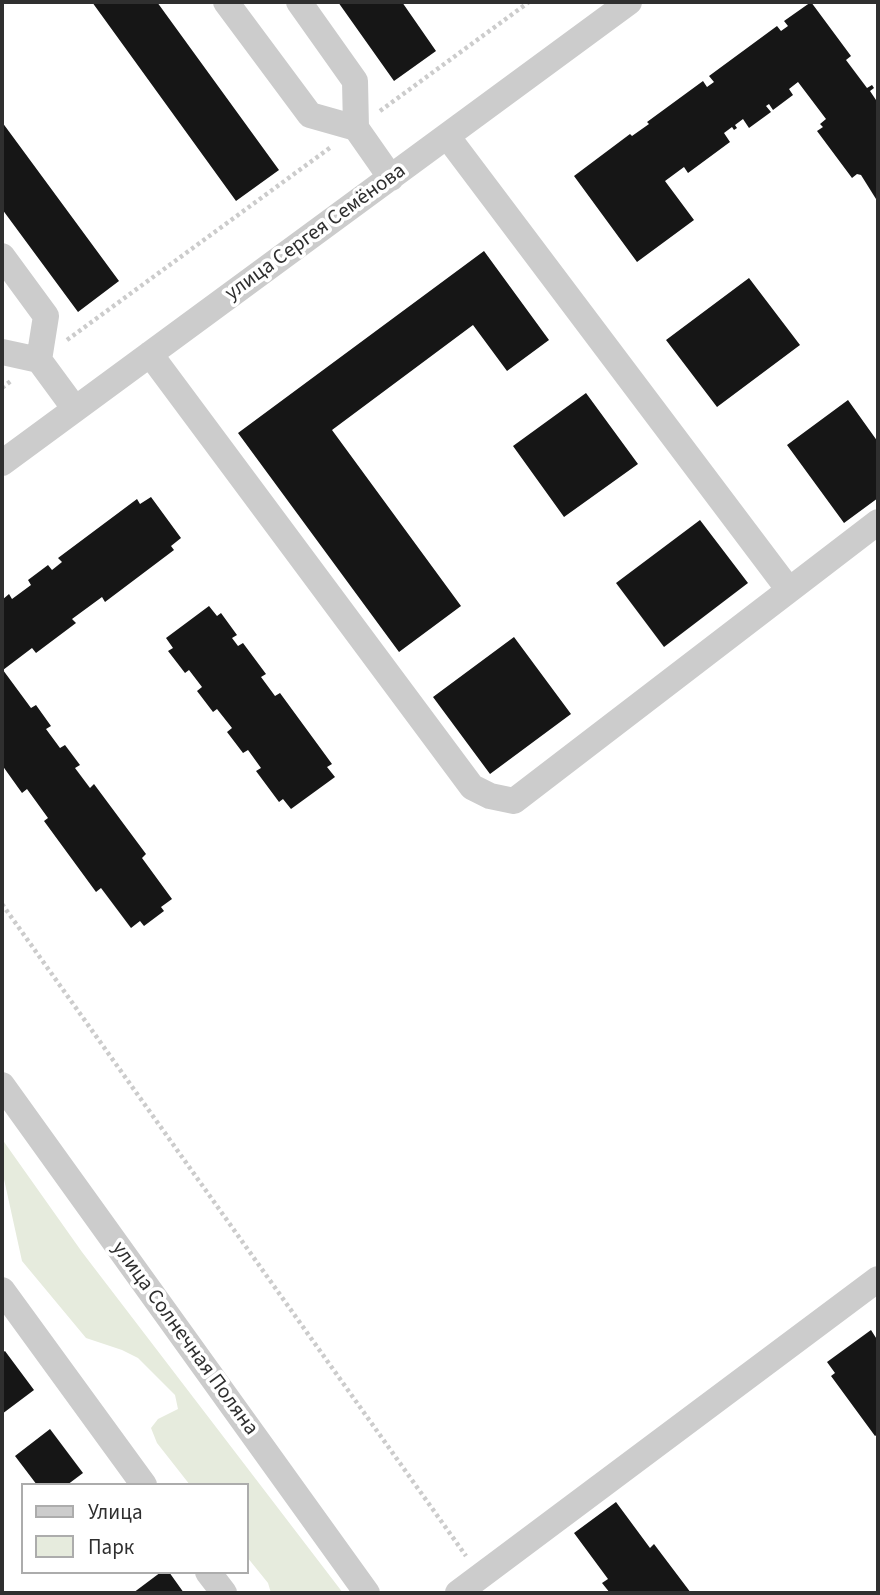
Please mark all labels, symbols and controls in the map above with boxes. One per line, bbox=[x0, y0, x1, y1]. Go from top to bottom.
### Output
street label: улица Сергея Семёнова bbox=[221, 159, 411, 307]
street label: улица Солнечная Поляна bbox=[105, 1237, 263, 1441]
legend bbox=[21, 1483, 248, 1574]
text: Улица bbox=[88, 1497, 143, 1527]
text: Парк bbox=[88, 1532, 134, 1562]

